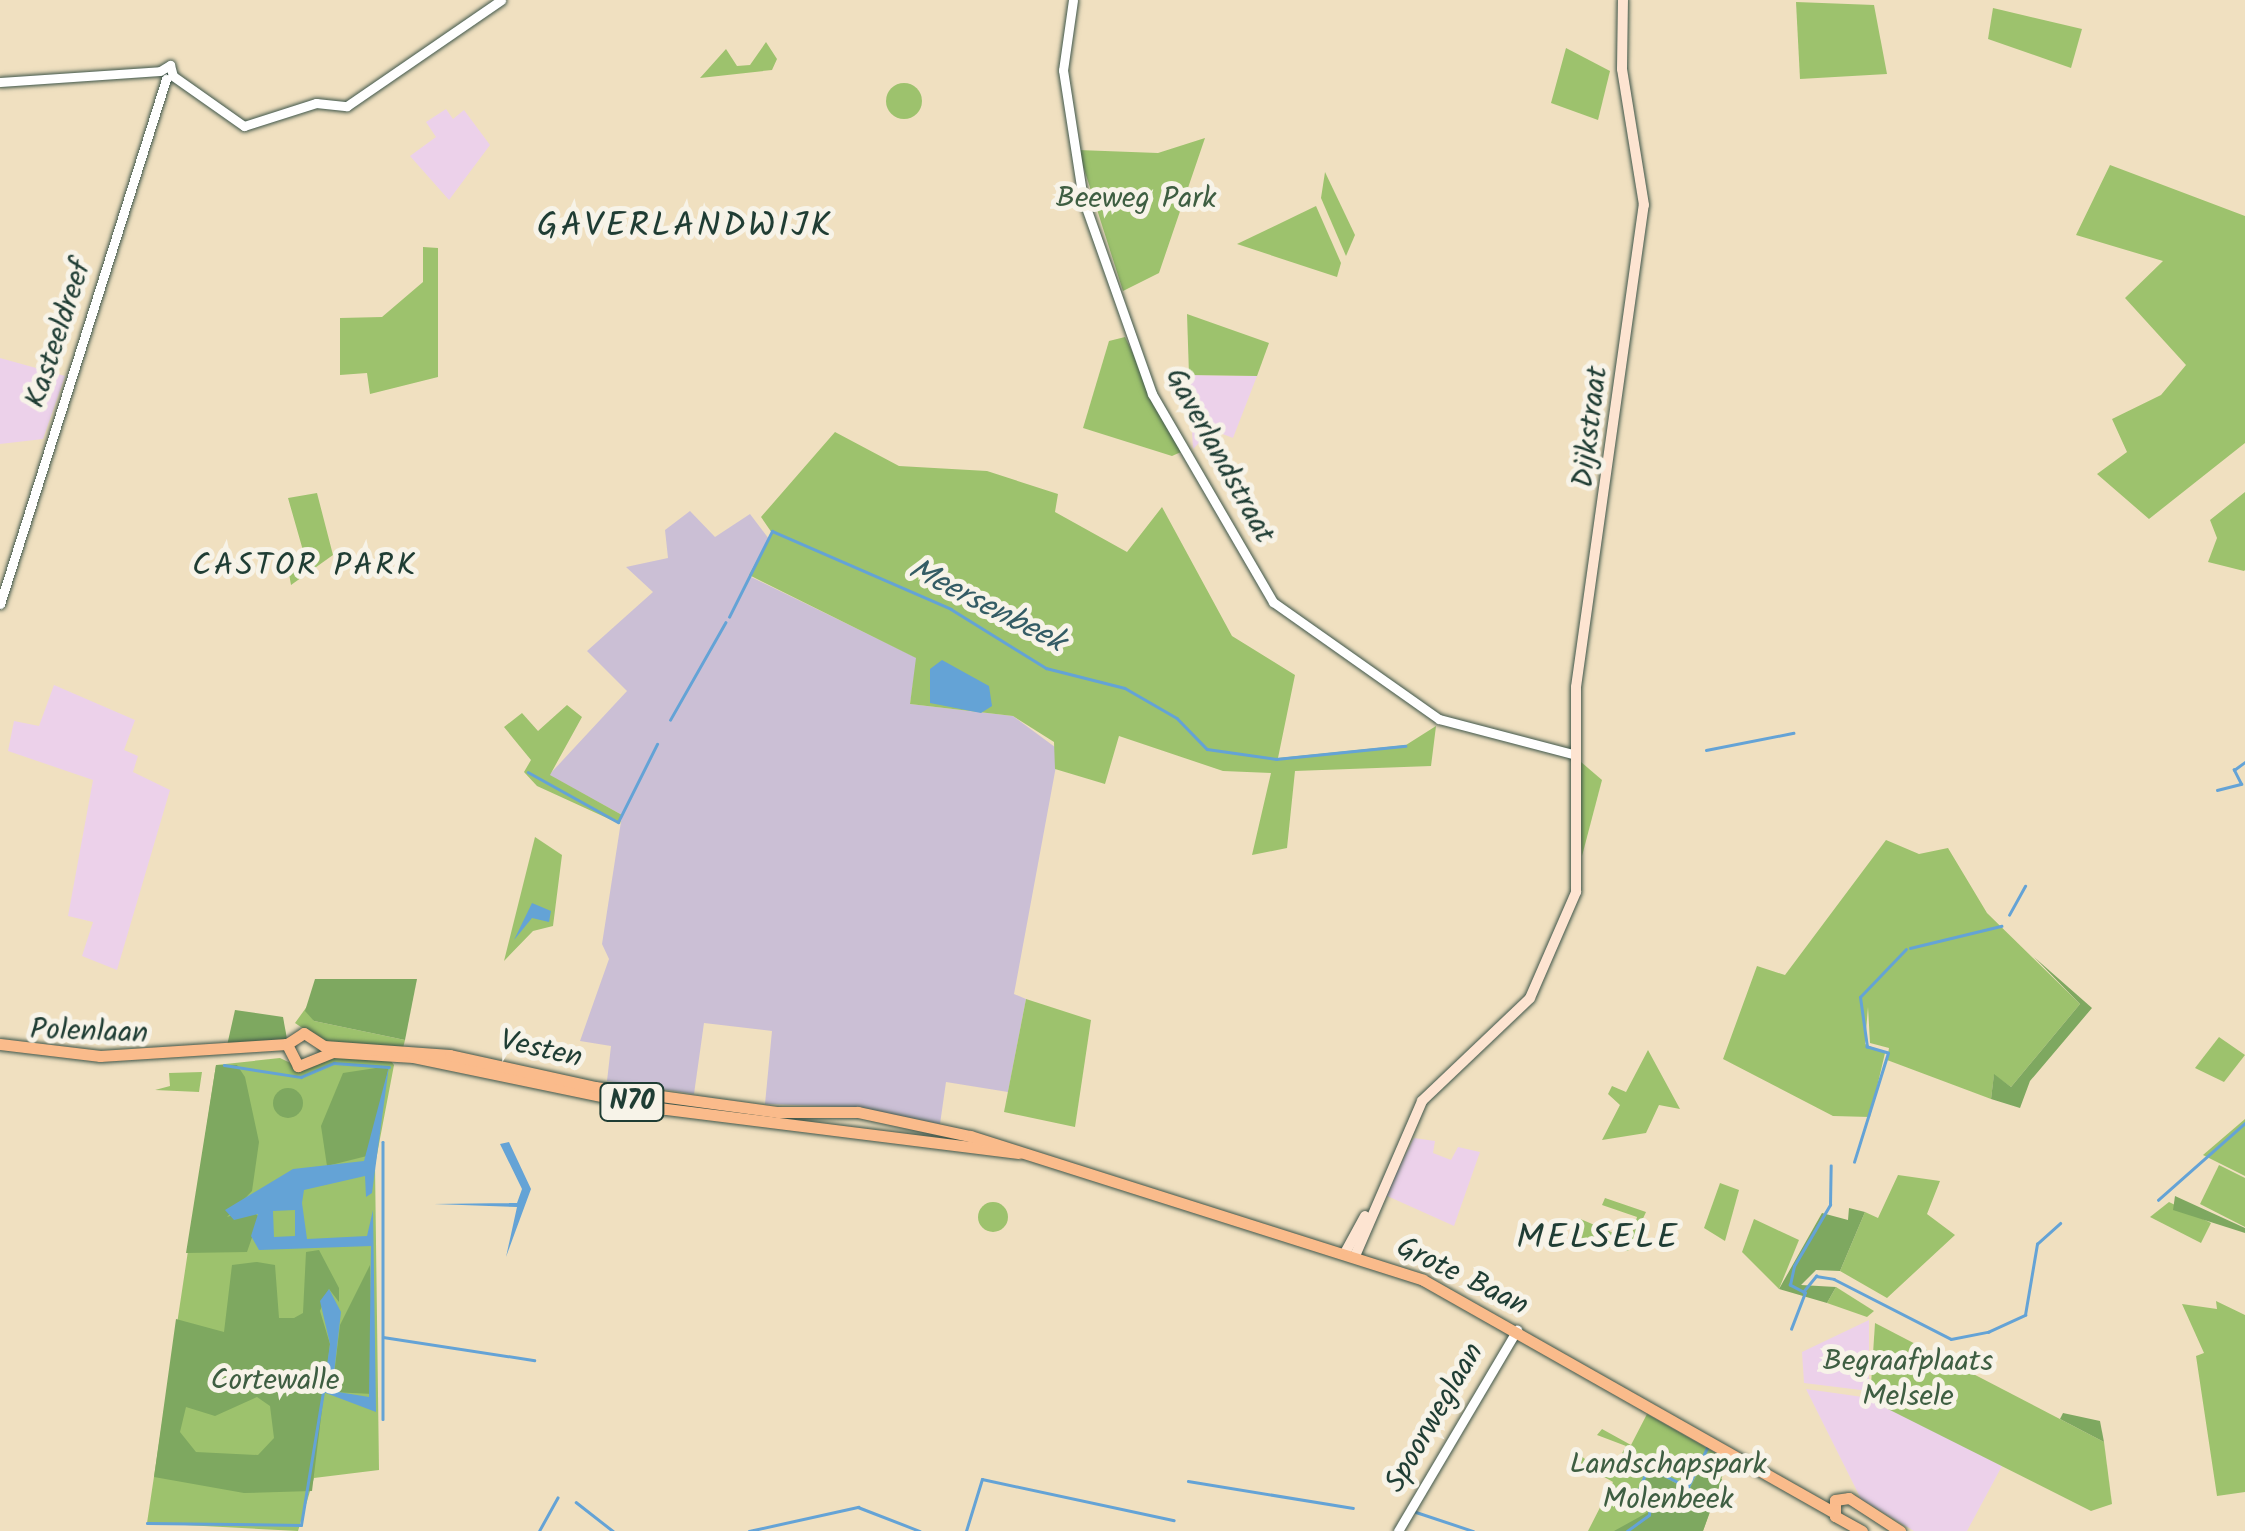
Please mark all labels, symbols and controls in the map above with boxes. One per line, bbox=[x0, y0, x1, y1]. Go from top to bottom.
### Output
park label: Beeweg Park bbox=[1056, 181, 1216, 217]
district label: GAVERLANDWIJK bbox=[537, 206, 833, 248]
street label: Kasteeldreef bbox=[18, 255, 100, 413]
street label: Gaverlandstraat bbox=[1156, 362, 1282, 550]
street label: Dijkstraat bbox=[1566, 364, 1616, 490]
district label: CASTOR PARK bbox=[192, 548, 418, 586]
water label: Meersenbeek bbox=[901, 551, 1071, 663]
street label: Polenlaan bbox=[29, 1012, 149, 1052]
street label: Vesten bbox=[496, 1023, 586, 1077]
road number: N70 bbox=[597, 1079, 667, 1125]
district label: MELSELE bbox=[1516, 1218, 1680, 1260]
street label: Grote Baan bbox=[1390, 1230, 1534, 1324]
street label: Spoorweglaan bbox=[1378, 1337, 1492, 1499]
park label: Begraafplaats Melsele bbox=[1823, 1344, 1993, 1414]
park label: Cortewalle bbox=[210, 1363, 340, 1399]
park label: Landschapspark Molenbeek bbox=[1569, 1447, 1767, 1518]

